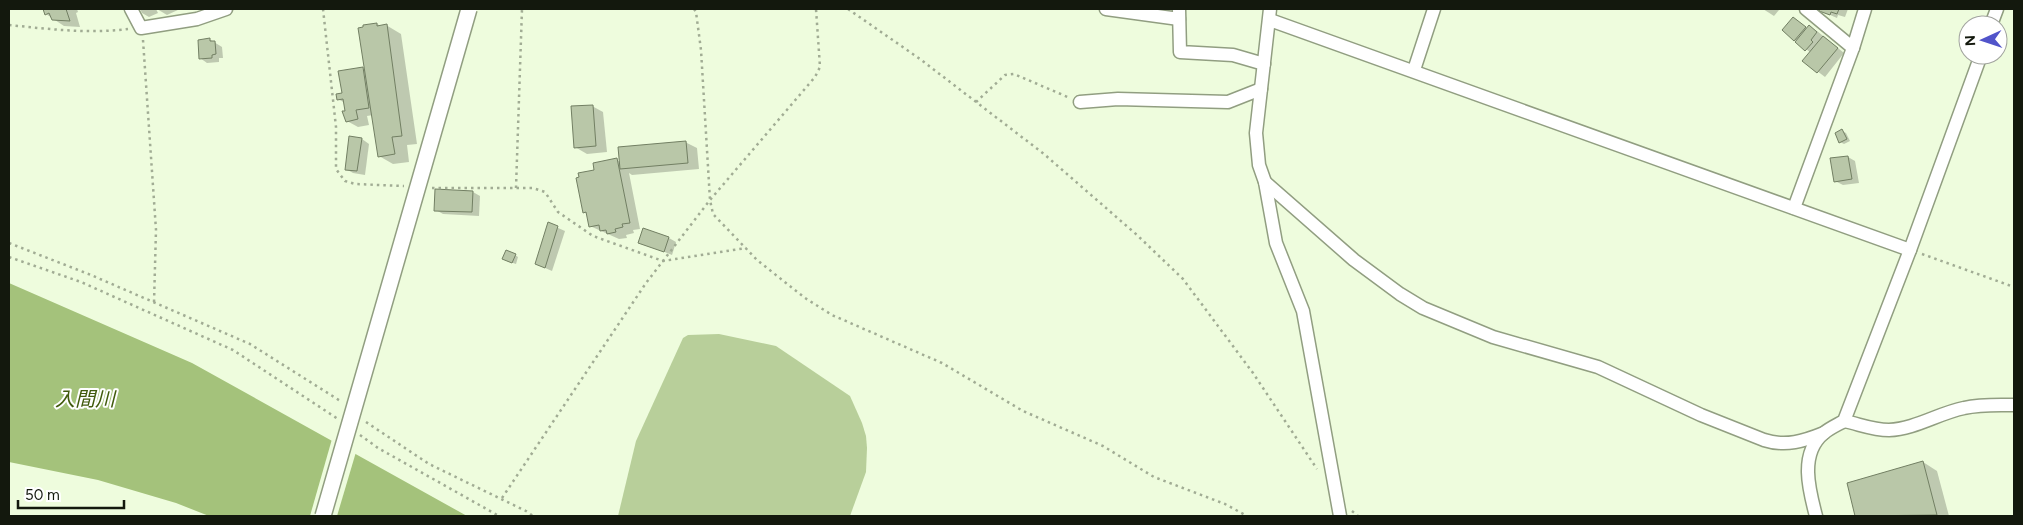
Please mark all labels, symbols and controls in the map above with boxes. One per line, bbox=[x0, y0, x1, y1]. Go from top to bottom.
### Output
north arrow bbox=[1958, 15, 2008, 65]
text: N bbox=[1962, 35, 1979, 47]
water label: 入間川 bbox=[55, 387, 117, 411]
scale bar bbox=[18, 478, 124, 510]
text: 50 m bbox=[25, 486, 60, 504]

